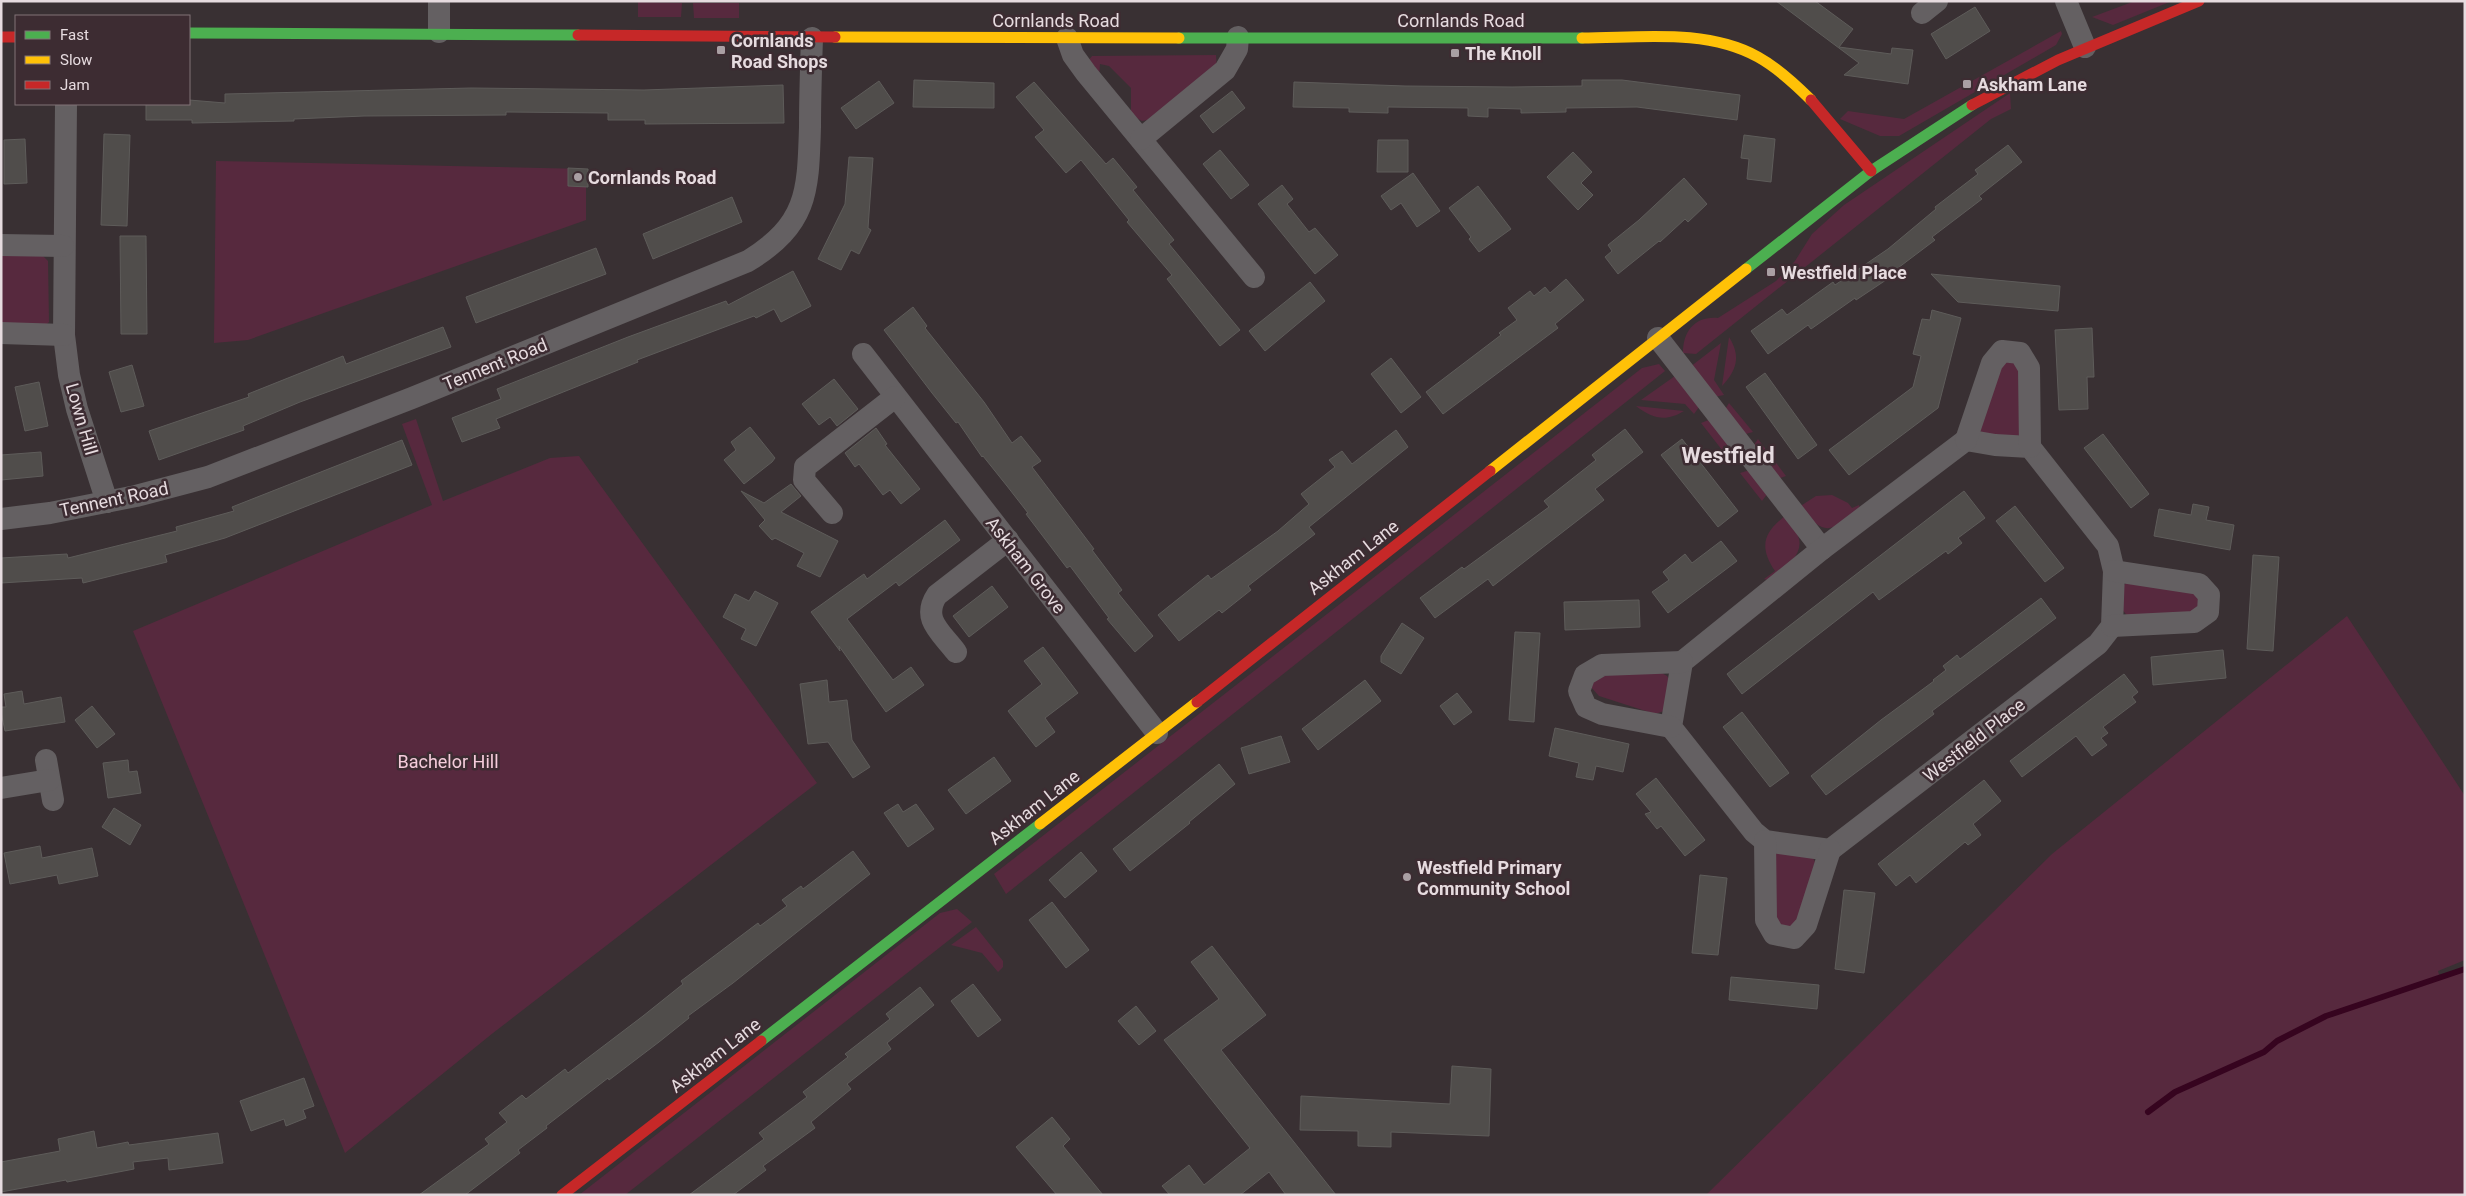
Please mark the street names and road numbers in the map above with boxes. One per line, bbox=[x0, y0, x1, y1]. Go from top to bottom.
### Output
street label: Cornlands Road bbox=[992, 10, 1120, 31]
street label: Cornlands Road bbox=[1397, 10, 1525, 31]
street label: Tennent Road bbox=[440, 334, 550, 394]
street label: Lown Hill bbox=[62, 381, 102, 457]
street label: Tennent Road bbox=[58, 477, 170, 521]
street label: Askham Grove bbox=[982, 513, 1070, 617]
street label: Askham Lane bbox=[1304, 515, 1402, 599]
street label: Westfield Place bbox=[1919, 694, 2029, 786]
street label: Askham Lane bbox=[985, 765, 1083, 849]
street label: Askham Lane bbox=[666, 1013, 764, 1097]

